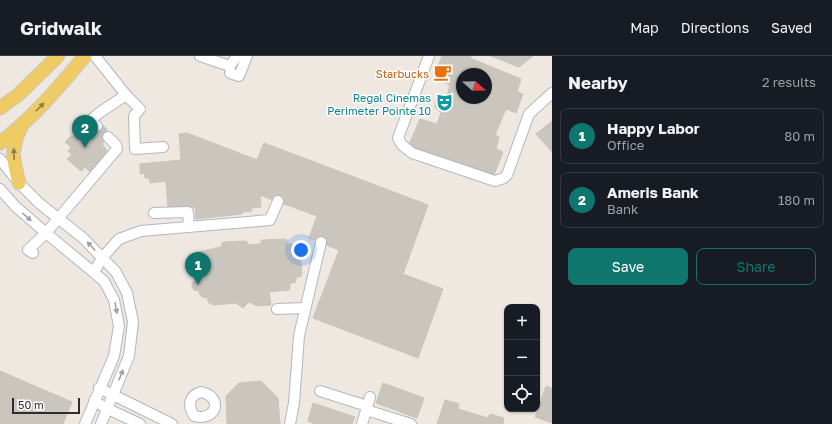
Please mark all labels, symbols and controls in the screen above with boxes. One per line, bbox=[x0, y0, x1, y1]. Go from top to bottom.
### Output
text: Gridwalk bbox=[20, 16, 102, 39]
text: Map bbox=[630, 19, 659, 36]
text: Directions bbox=[681, 19, 749, 36]
text: Saved bbox=[771, 19, 812, 36]
cafe icon: Starbucks bbox=[432, 63, 452, 83]
place label: Starbucks bbox=[376, 67, 429, 80]
north arrow bbox=[456, 68, 492, 104]
text: Nearby bbox=[568, 72, 628, 93]
text: 2 results bbox=[762, 74, 816, 90]
place label: Regal Cinemas Perimeter Pointe 10 bbox=[327, 91, 431, 117]
theatre icon: Regal Cinemas Perimeter Pointe 10 bbox=[434, 93, 454, 113]
one-way arrow bbox=[35, 102, 44, 112]
pin: 2 bbox=[72, 115, 98, 148]
text: Happy Labor bbox=[607, 119, 699, 137]
text: 1 bbox=[579, 128, 585, 144]
text: 80 m bbox=[784, 128, 815, 144]
text: Office bbox=[607, 137, 644, 153]
one-way arrow bbox=[11, 147, 17, 160]
text: Ameris Bank bbox=[607, 183, 699, 201]
text: 2 bbox=[578, 192, 586, 208]
text: 180 m bbox=[778, 192, 815, 208]
text: Bank bbox=[607, 201, 638, 217]
one-way arrow bbox=[22, 212, 33, 221]
your location bbox=[291, 240, 311, 260]
one-way arrow bbox=[86, 241, 96, 251]
button: Save bbox=[568, 248, 688, 285]
button: Share bbox=[696, 248, 816, 285]
pin: 1 bbox=[185, 252, 211, 285]
one-way arrow bbox=[113, 302, 119, 314]
map controls bbox=[504, 304, 540, 412]
button: + bbox=[504, 304, 540, 340]
button: − bbox=[504, 340, 540, 376]
one-way arrow bbox=[118, 369, 124, 380]
button: locate bbox=[504, 376, 540, 412]
scale bar bbox=[12, 396, 80, 415]
text: 50 m bbox=[18, 398, 44, 411]

